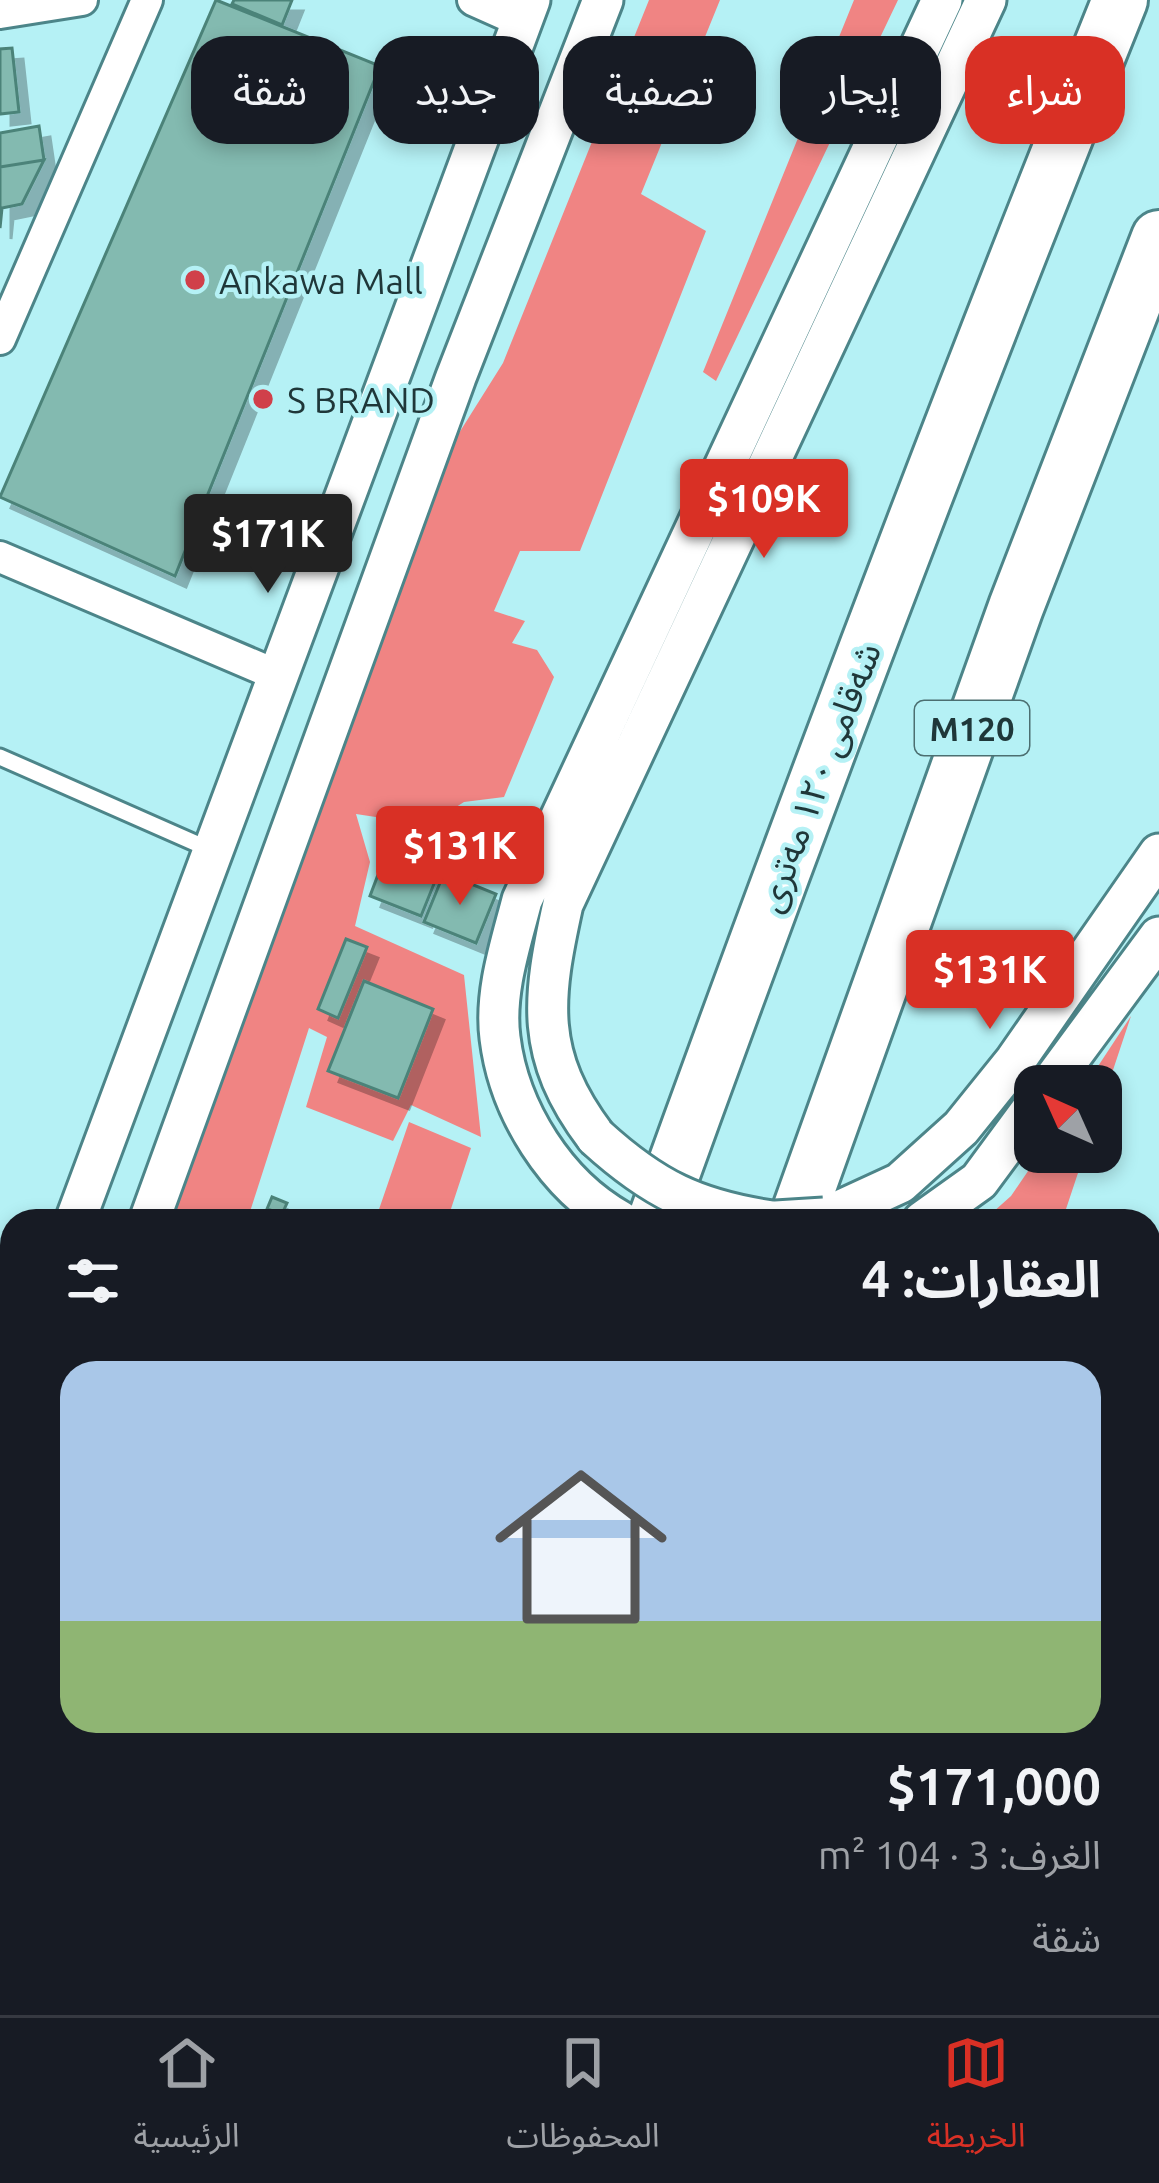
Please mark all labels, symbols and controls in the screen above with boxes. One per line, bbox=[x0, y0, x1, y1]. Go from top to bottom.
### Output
chip: شقة bbox=[191, 36, 349, 144]
chip: جديد bbox=[373, 36, 539, 144]
chip: تصفية bbox=[563, 36, 756, 144]
chip: إيجار bbox=[780, 36, 941, 144]
chip: شراء bbox=[965, 36, 1125, 144]
place label: Ankawa Mall bbox=[219, 260, 423, 301]
marker: Ankawa Mall bbox=[182, 267, 208, 293]
place label: S BRAND bbox=[287, 379, 435, 420]
marker: S BRAND bbox=[250, 386, 276, 412]
pin: $109K bbox=[680, 459, 848, 561]
text: $109K bbox=[707, 476, 821, 519]
pin: $171K bbox=[184, 494, 352, 596]
text: $171K bbox=[211, 511, 325, 554]
street label: شەقامی ١٢٠ مەتری bbox=[748, 637, 890, 918]
road number: M120 bbox=[915, 701, 1029, 755]
pin: $131K bbox=[376, 806, 544, 908]
text: $131K bbox=[403, 823, 517, 866]
pin: $131K bbox=[906, 930, 1074, 1032]
text: $131K bbox=[933, 947, 1047, 990]
north arrow bbox=[1014, 1065, 1122, 1173]
map controls bbox=[1014, 1065, 1122, 1173]
icon: filters bbox=[60, 1248, 126, 1314]
text: العقارات: 4 bbox=[861, 1249, 1101, 1307]
icon: home bbox=[473, 1439, 689, 1655]
text: $171,000 bbox=[887, 1757, 1101, 1815]
text: الغرف: 3 · 104 m² bbox=[818, 1833, 1101, 1876]
text: شقة bbox=[1032, 1916, 1101, 1959]
tab: الرئيسية bbox=[133, 2030, 240, 2171]
tab: المحفوظات bbox=[507, 2030, 660, 2171]
tab: الخريطة bbox=[927, 2030, 1026, 2171]

